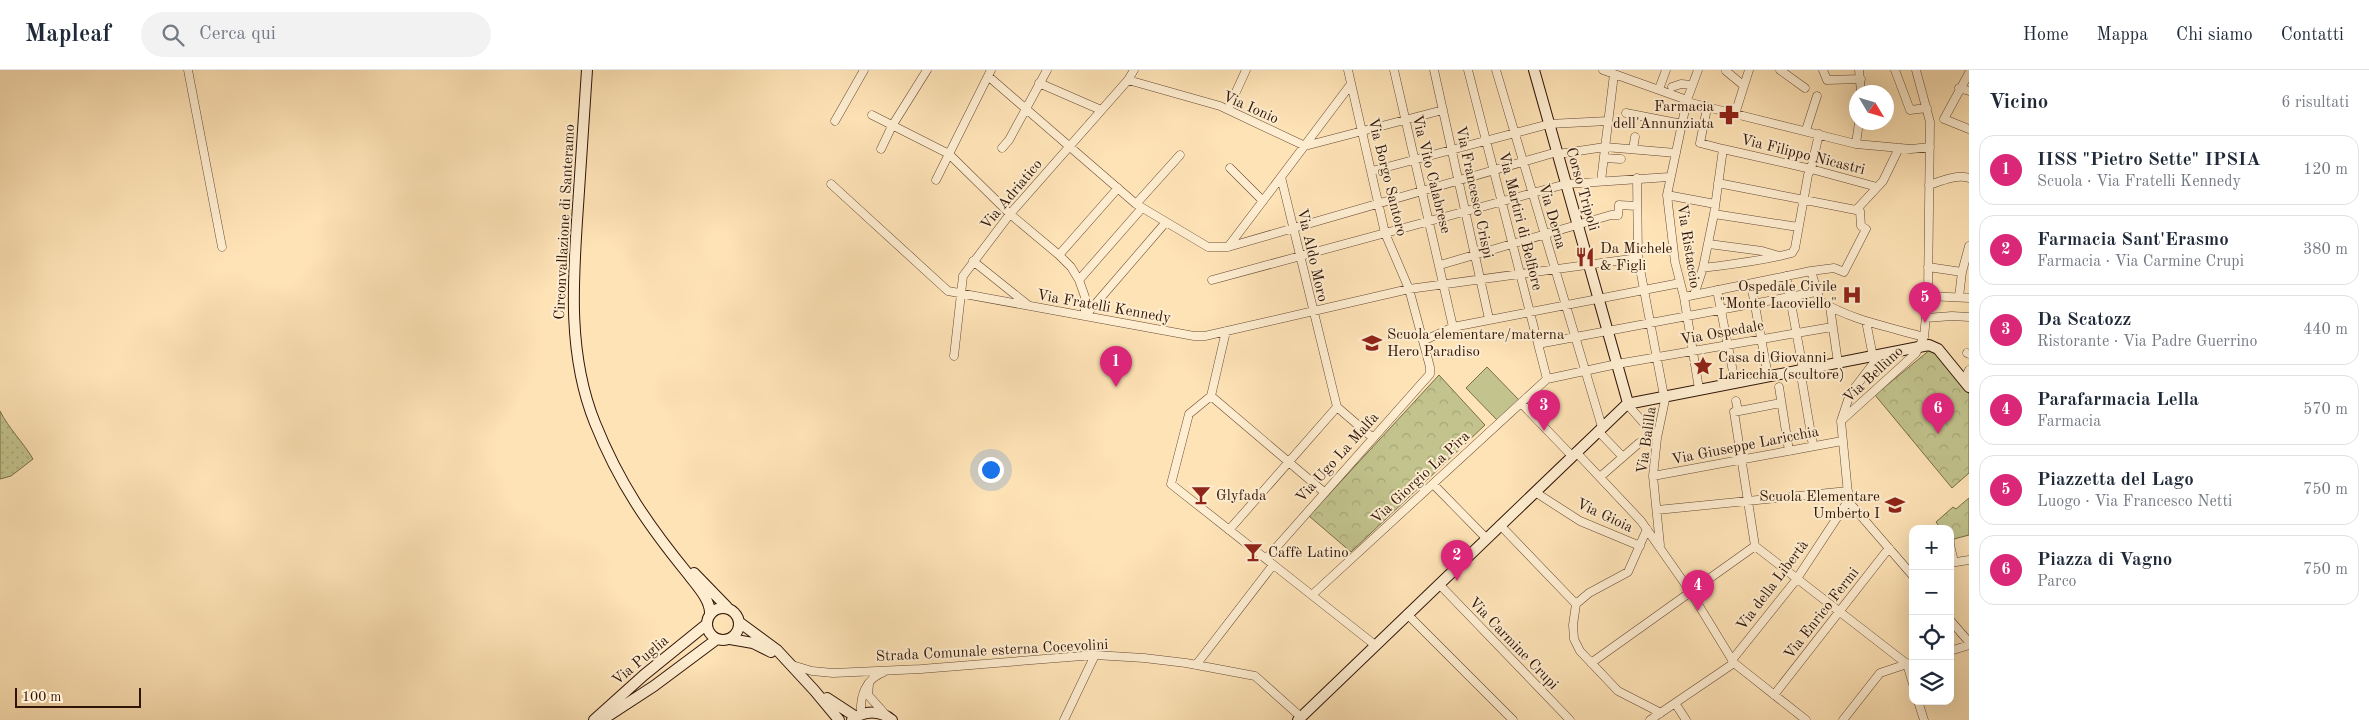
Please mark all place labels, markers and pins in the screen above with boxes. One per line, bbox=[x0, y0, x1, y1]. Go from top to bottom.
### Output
place label: Farmacia dell'Annunziata bbox=[1613, 100, 1715, 132]
pharmacy icon: Farmacia dell'Annunziata bbox=[1718, 104, 1740, 126]
place label: Da Michele & Figli bbox=[1600, 242, 1673, 274]
restaurant icon: Da Michele & Figli bbox=[1574, 246, 1596, 268]
place label: Ospedale Civile "Monte Iacoviello" bbox=[1720, 280, 1837, 312]
pin: 5 bbox=[1909, 282, 1941, 323]
hospital icon: Ospedale Civile "Monte Iacoviello" bbox=[1841, 284, 1863, 306]
place label: Scuola elementare/materna Hero Paradiso bbox=[1387, 328, 1565, 360]
school or university icon: Scuola elementare/materna Hero Paradiso bbox=[1361, 332, 1383, 354]
pin: 1 bbox=[1100, 346, 1132, 387]
place label: Casa di Giovanni Laricchia (scultore) bbox=[1718, 351, 1845, 383]
place icon: Casa di Giovanni Laricchia (scultore) bbox=[1692, 355, 1714, 377]
pin: 3 bbox=[1528, 390, 1560, 431]
pin: 6 bbox=[1922, 393, 1954, 434]
bar icon: Glyfada bbox=[1190, 484, 1212, 506]
place label: Glyfada bbox=[1216, 489, 1267, 504]
place label: Scuola Elementare Umberto I bbox=[1759, 490, 1880, 522]
school or university icon: Scuola Elementare Umberto I bbox=[1884, 494, 1906, 516]
pin: 2 bbox=[1441, 540, 1473, 581]
bar icon: Caffè Latino bbox=[1242, 541, 1264, 563]
place label: Caffè Latino bbox=[1268, 546, 1349, 561]
pin: 4 bbox=[1682, 570, 1714, 611]

